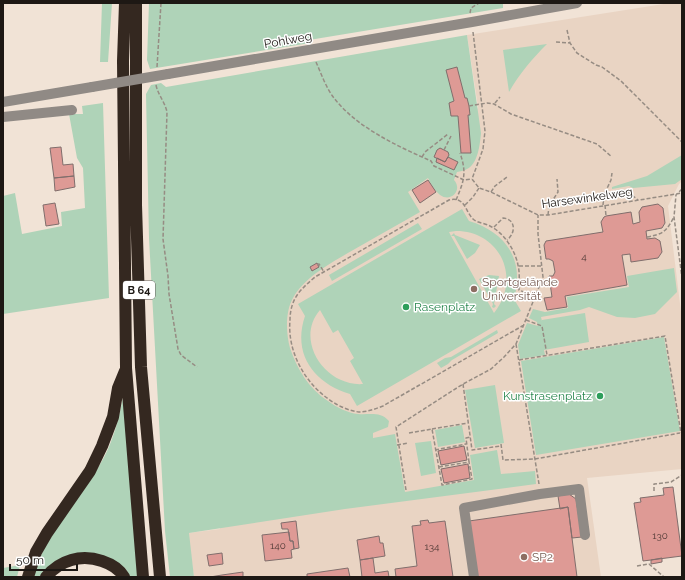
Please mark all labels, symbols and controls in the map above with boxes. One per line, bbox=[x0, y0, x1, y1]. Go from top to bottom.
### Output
street label: Pohlweg bbox=[263, 29, 313, 51]
street label: Harsewinkelweg bbox=[541, 185, 633, 211]
house number: 4 bbox=[581, 251, 587, 262]
place label: Sportgelände Universität bbox=[482, 275, 558, 303]
road number: B 64 bbox=[123, 281, 155, 299]
marker: Sportgelände Universität bbox=[469, 284, 479, 294]
place label: Rasenplatz bbox=[414, 300, 475, 314]
marker: Rasenplatz bbox=[401, 302, 411, 312]
place label: Kunstrasenplatz bbox=[503, 389, 592, 403]
marker: Kunstrasenplatz bbox=[595, 391, 605, 401]
house number: 130 bbox=[652, 530, 668, 541]
house number: 140 bbox=[270, 540, 286, 551]
house number: 134 bbox=[424, 541, 440, 552]
scale bar bbox=[10, 546, 77, 572]
place label: SP2 bbox=[532, 550, 553, 564]
marker: SP2 bbox=[519, 552, 529, 562]
text: 50 m bbox=[16, 553, 44, 567]

